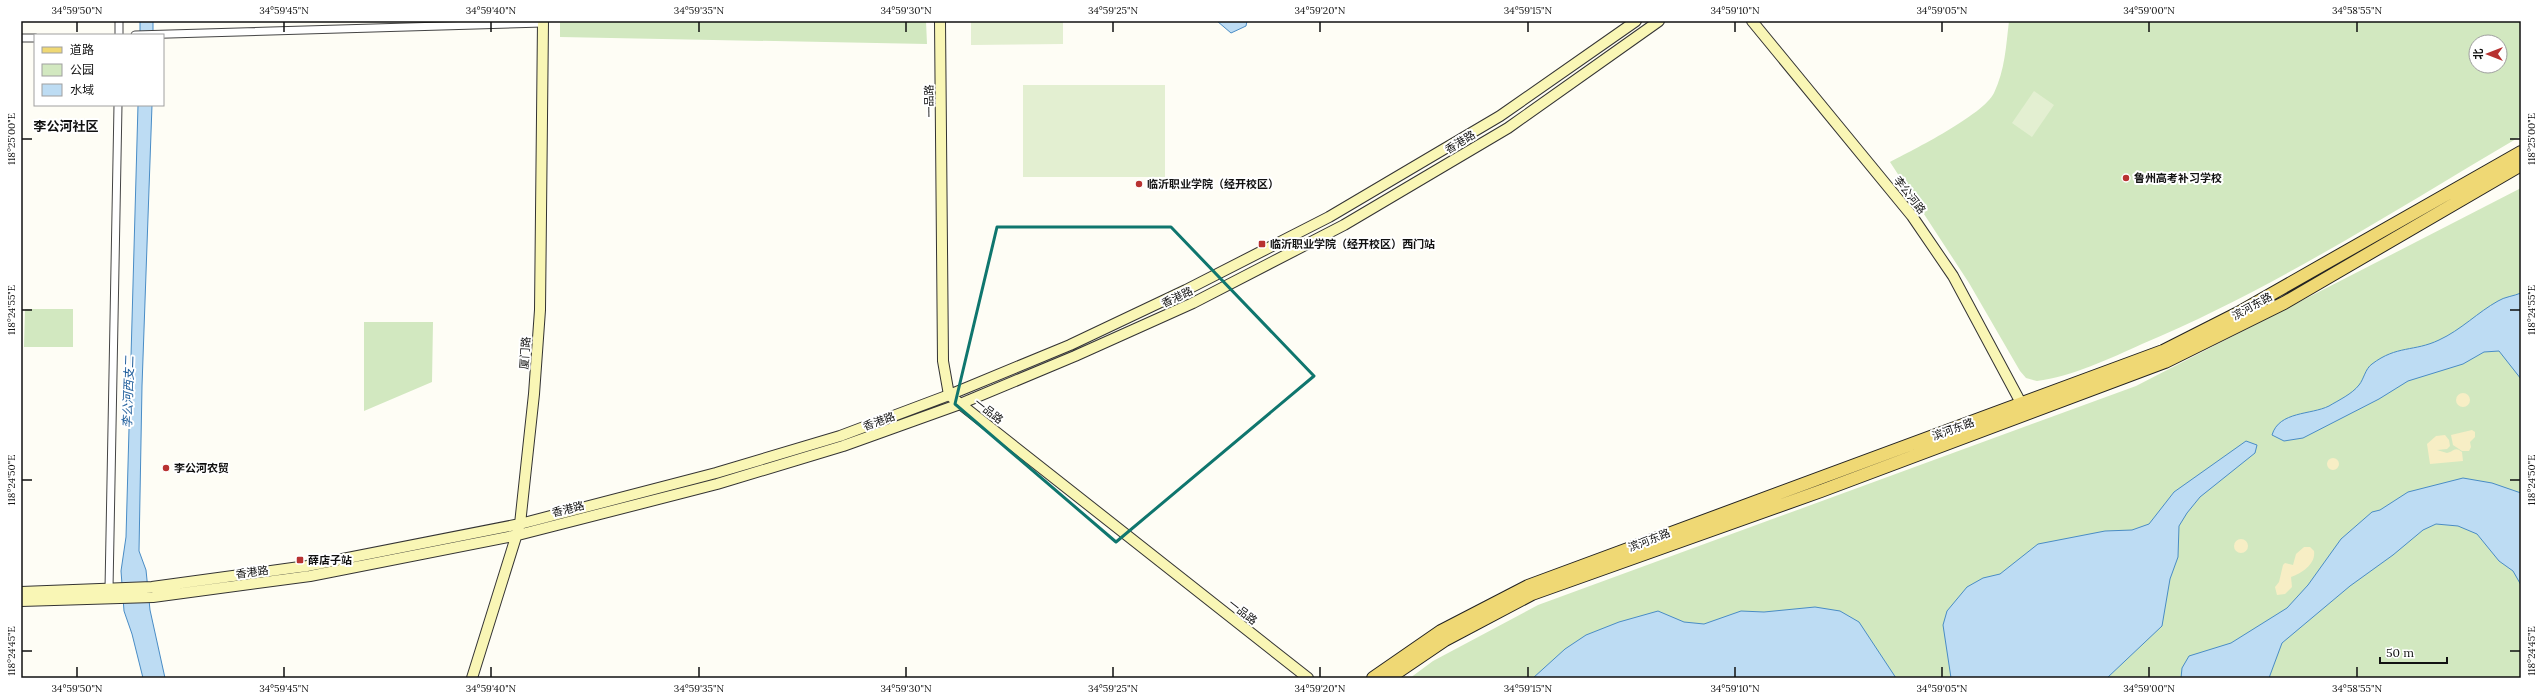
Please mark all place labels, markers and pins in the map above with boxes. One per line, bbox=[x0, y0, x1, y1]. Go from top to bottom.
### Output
place label: 鲁州高考补习学校 bbox=[2134, 171, 2222, 185]
marker: 鲁州高考补习学校 bbox=[2121, 173, 2131, 183]
place label: 临沂职业学院（经开校区） bbox=[1147, 177, 1279, 191]
marker: 临沂职业学院（经开校区） bbox=[1134, 179, 1144, 189]
place label: 临沂职业学院（经开校区）西门站 bbox=[1270, 237, 1435, 251]
marker: 临沂职业学院（经开校区）西门站 bbox=[1257, 239, 1267, 249]
place label: 李公河农贸 bbox=[174, 461, 229, 475]
marker: 李公河农贸 bbox=[161, 463, 171, 473]
place label: 薛店子站 bbox=[308, 553, 352, 567]
marker: 薛店子站 bbox=[295, 555, 305, 565]

